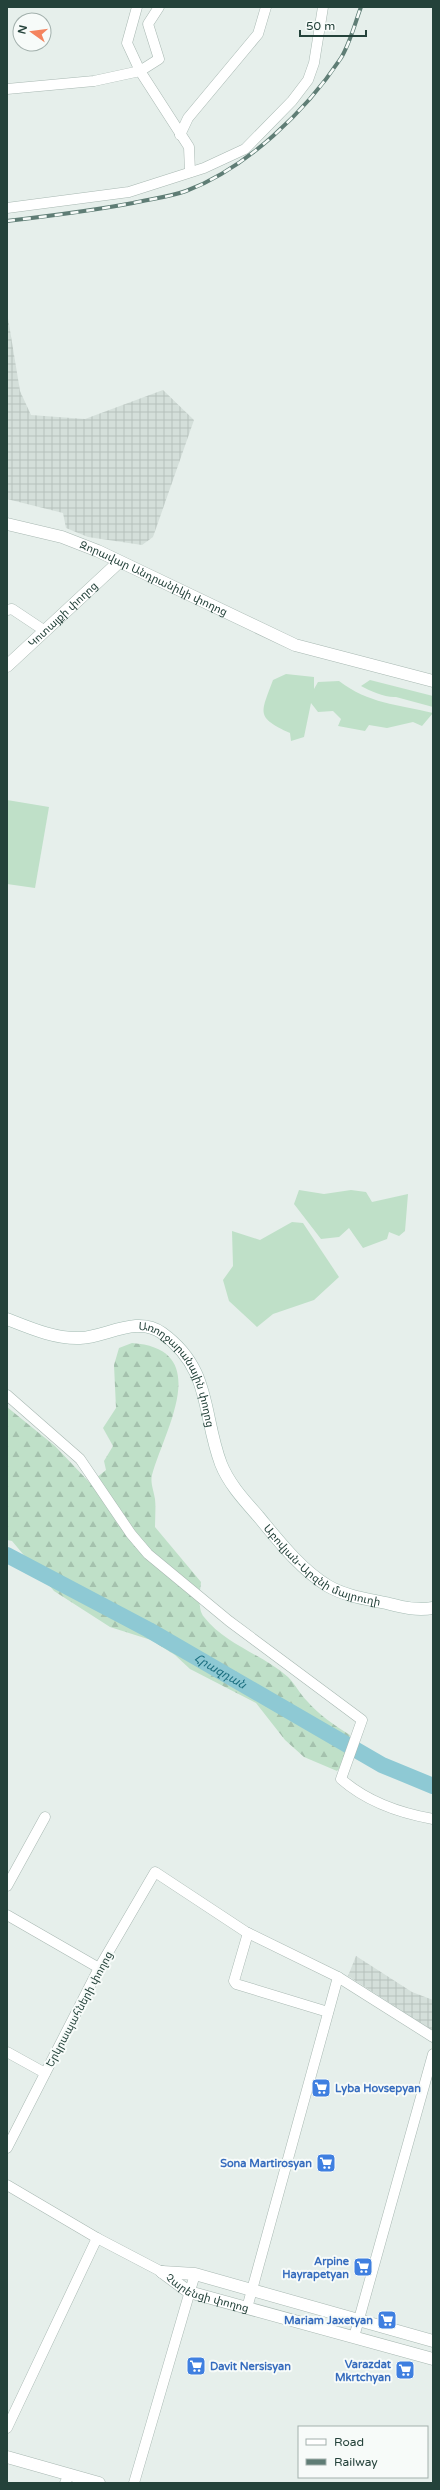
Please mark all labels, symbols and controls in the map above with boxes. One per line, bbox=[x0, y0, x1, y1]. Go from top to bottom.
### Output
north arrow bbox=[12, 12, 52, 52]
scale bar bbox=[300, 12, 366, 38]
text: 50 m bbox=[306, 19, 335, 33]
text: N bbox=[15, 24, 30, 36]
street label: Զորավար Անդրանիկի փողոց bbox=[78, 538, 229, 619]
street label: Կոտայքի փողոց bbox=[26, 579, 100, 650]
street label: Առողջարանային փողոց bbox=[138, 1320, 217, 1428]
street label: Աբովյան-Արզնի մայրուղի bbox=[261, 1522, 382, 1609]
water label: Հրազդան bbox=[192, 1651, 249, 1692]
street label: Երկրապահների փողոց bbox=[43, 1949, 116, 2069]
supermarket icon: Lyba Hovsepyan bbox=[310, 2077, 332, 2099]
place label: Lyba Hovsepyan bbox=[335, 2082, 421, 2096]
supermarket icon: Sona Martirosyan bbox=[315, 2152, 337, 2174]
place label: Sona Martirosyan bbox=[220, 2157, 312, 2171]
place label: Arpine Hayrapetyan bbox=[282, 2255, 350, 2282]
supermarket icon: Arpine Hayrapetyan bbox=[352, 2256, 374, 2278]
street label: Չարենցի փողոց bbox=[163, 2271, 250, 2315]
supermarket icon: Mariam Jaxetyan bbox=[376, 2309, 398, 2331]
place label: Mariam Jaxetyan bbox=[284, 2314, 373, 2328]
supermarket icon: Davit Nersisyan bbox=[185, 2355, 207, 2377]
place label: Varazdat Mkrtchyan bbox=[335, 2358, 392, 2385]
supermarket icon: Varazdat Mkrtchyan bbox=[394, 2359, 416, 2381]
place label: Davit Nersisyan bbox=[210, 2360, 291, 2374]
legend bbox=[298, 2426, 428, 2478]
text: Road bbox=[334, 2435, 364, 2449]
text: Railway bbox=[334, 2455, 378, 2469]

